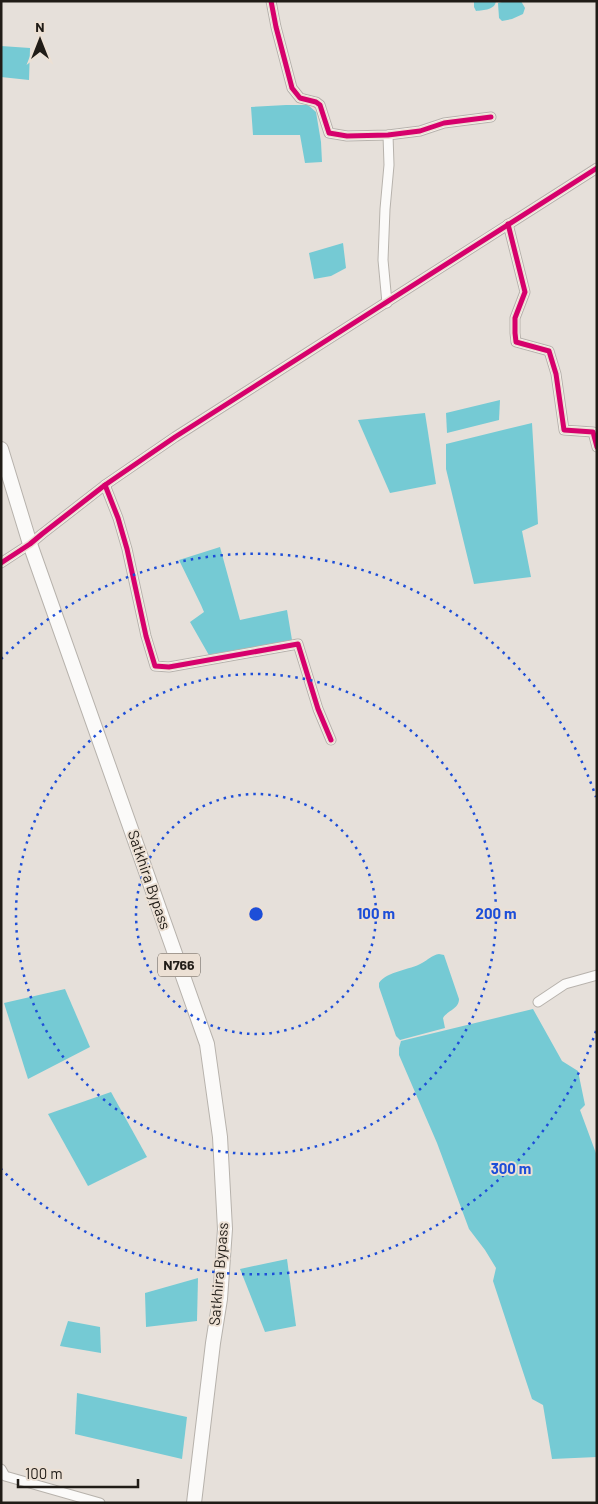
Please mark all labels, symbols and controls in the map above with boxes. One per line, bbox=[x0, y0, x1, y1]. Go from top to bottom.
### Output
north arrow bbox=[15, 15, 65, 65]
text: N bbox=[35, 18, 45, 35]
street label: Satkhira Bypass bbox=[125, 828, 175, 932]
text: 100 m bbox=[357, 904, 395, 922]
text: 200 m bbox=[475, 904, 517, 922]
centre of rings bbox=[247, 905, 265, 923]
road number: N766 bbox=[158, 954, 200, 976]
text: 300 m bbox=[491, 1159, 531, 1177]
street label: Satkhira Bypass bbox=[205, 1221, 231, 1326]
scale bar bbox=[18, 1456, 138, 1488]
text: 100 m bbox=[25, 1464, 63, 1482]

